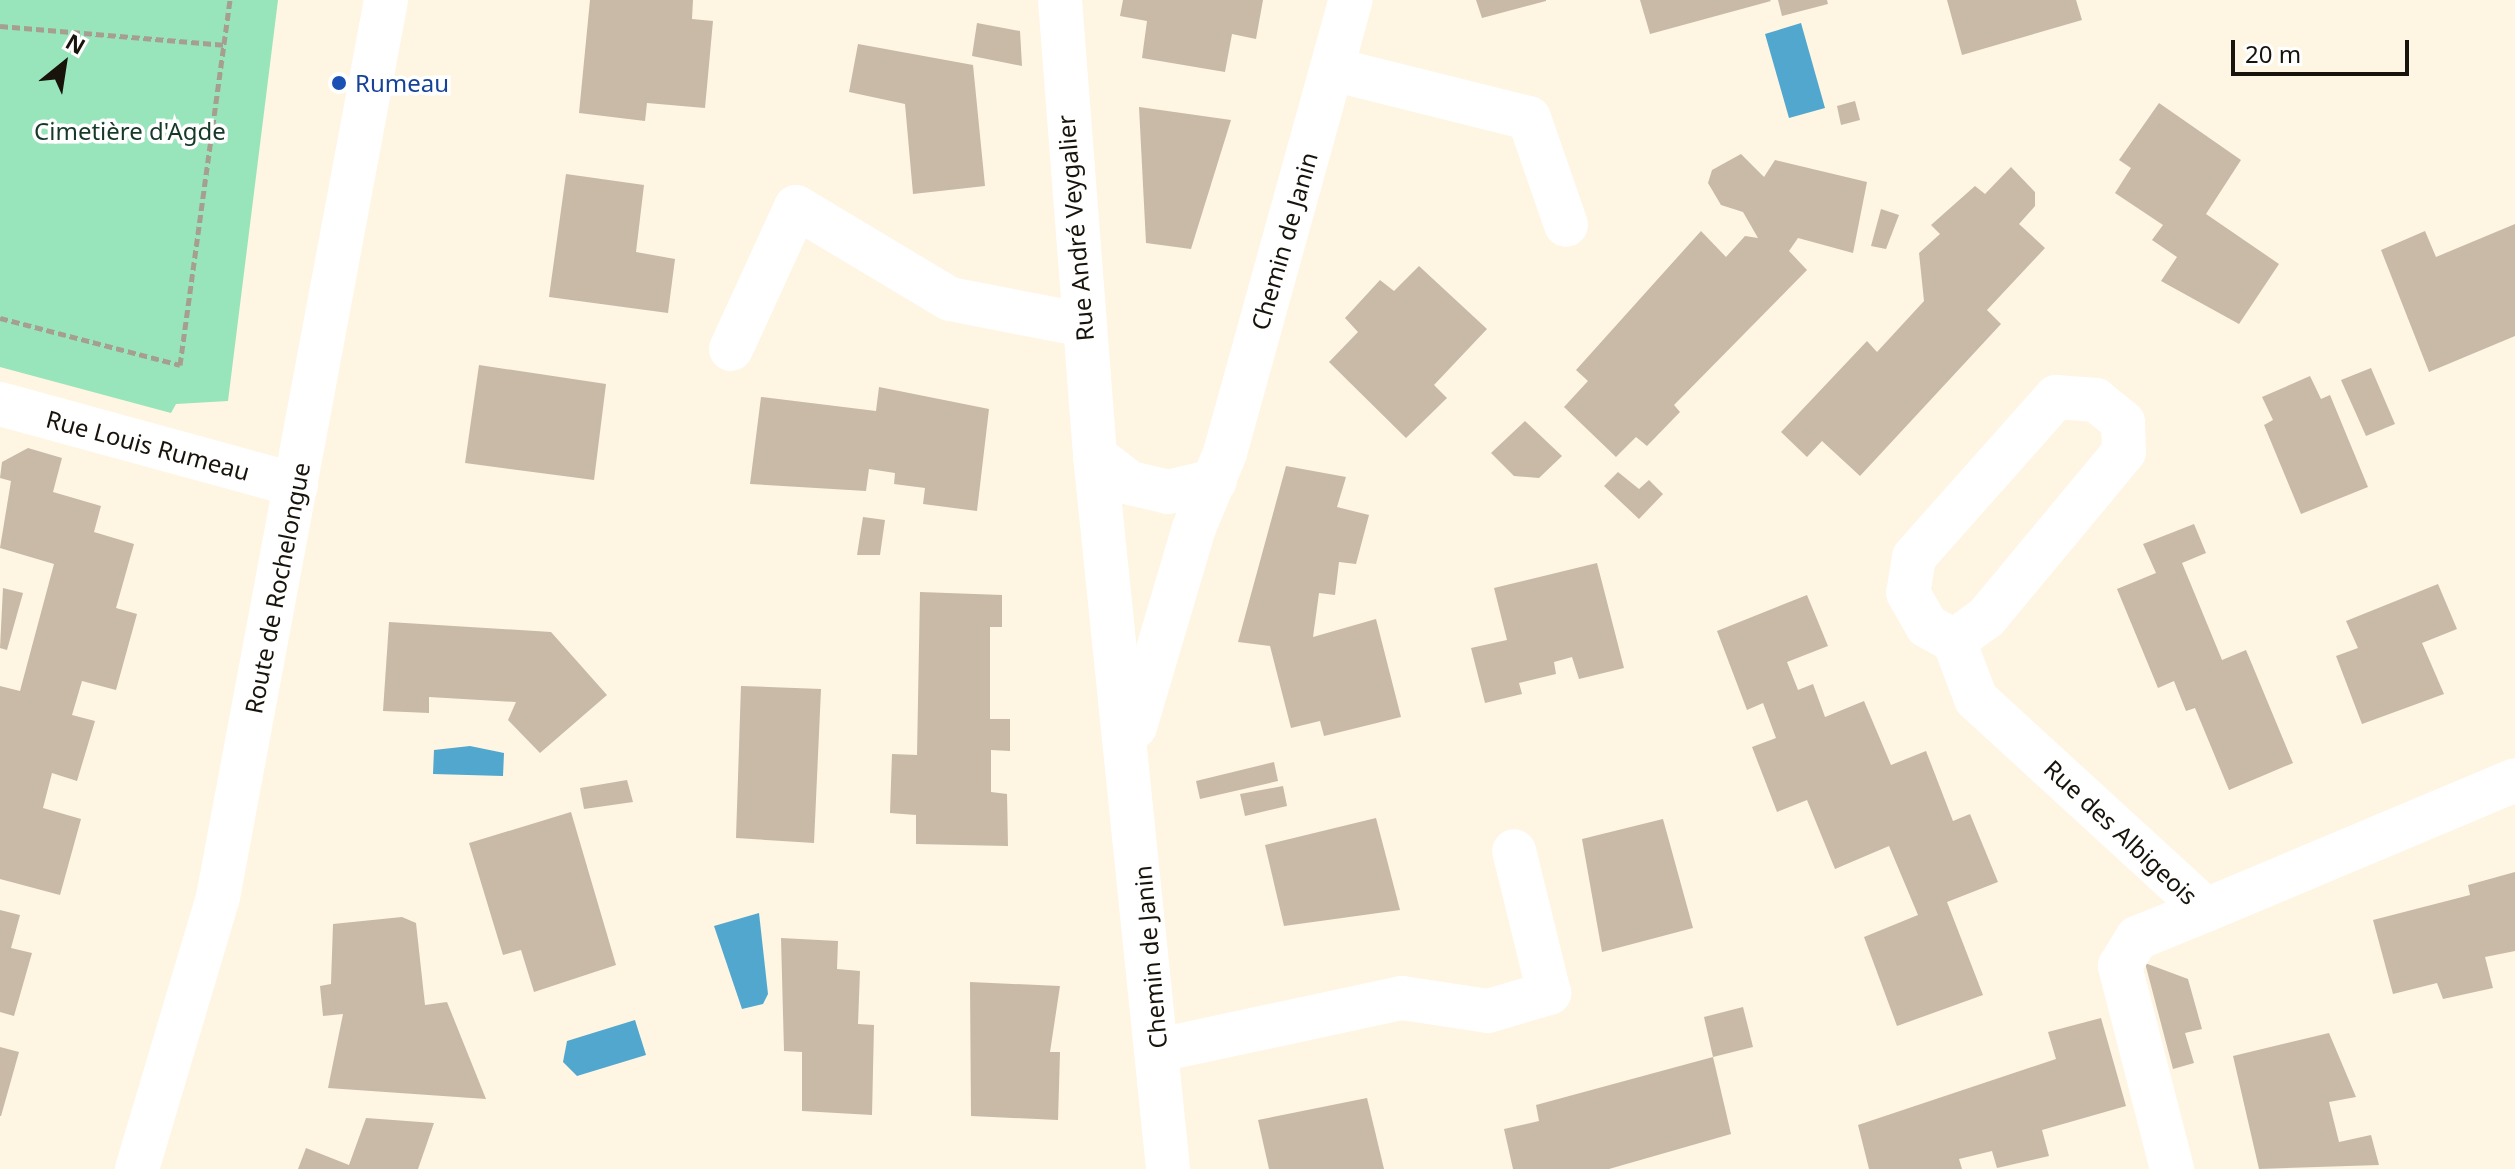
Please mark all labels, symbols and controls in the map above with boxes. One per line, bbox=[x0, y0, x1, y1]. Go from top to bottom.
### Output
north arrow bbox=[24, 24, 104, 104]
scale bar bbox=[2235, 24, 2413, 74]
text: N bbox=[61, 26, 91, 61]
text: 20 m bbox=[2245, 37, 2301, 70]
place label: Rumeau bbox=[355, 69, 449, 97]
marker: Rumeau bbox=[330, 74, 348, 92]
street label: Rue André Veygalier bbox=[1051, 114, 1099, 342]
park label: Cimetière d'Agde bbox=[34, 117, 226, 145]
street label: Chemin de Janin bbox=[1245, 149, 1323, 333]
street label: Rue Louis Rumeau bbox=[43, 404, 253, 486]
street label: Route de Rochelongue bbox=[239, 460, 315, 716]
street label: Rue des Albigeois bbox=[2039, 754, 2203, 910]
street label: Chemin de Janin bbox=[1128, 864, 1172, 1050]

